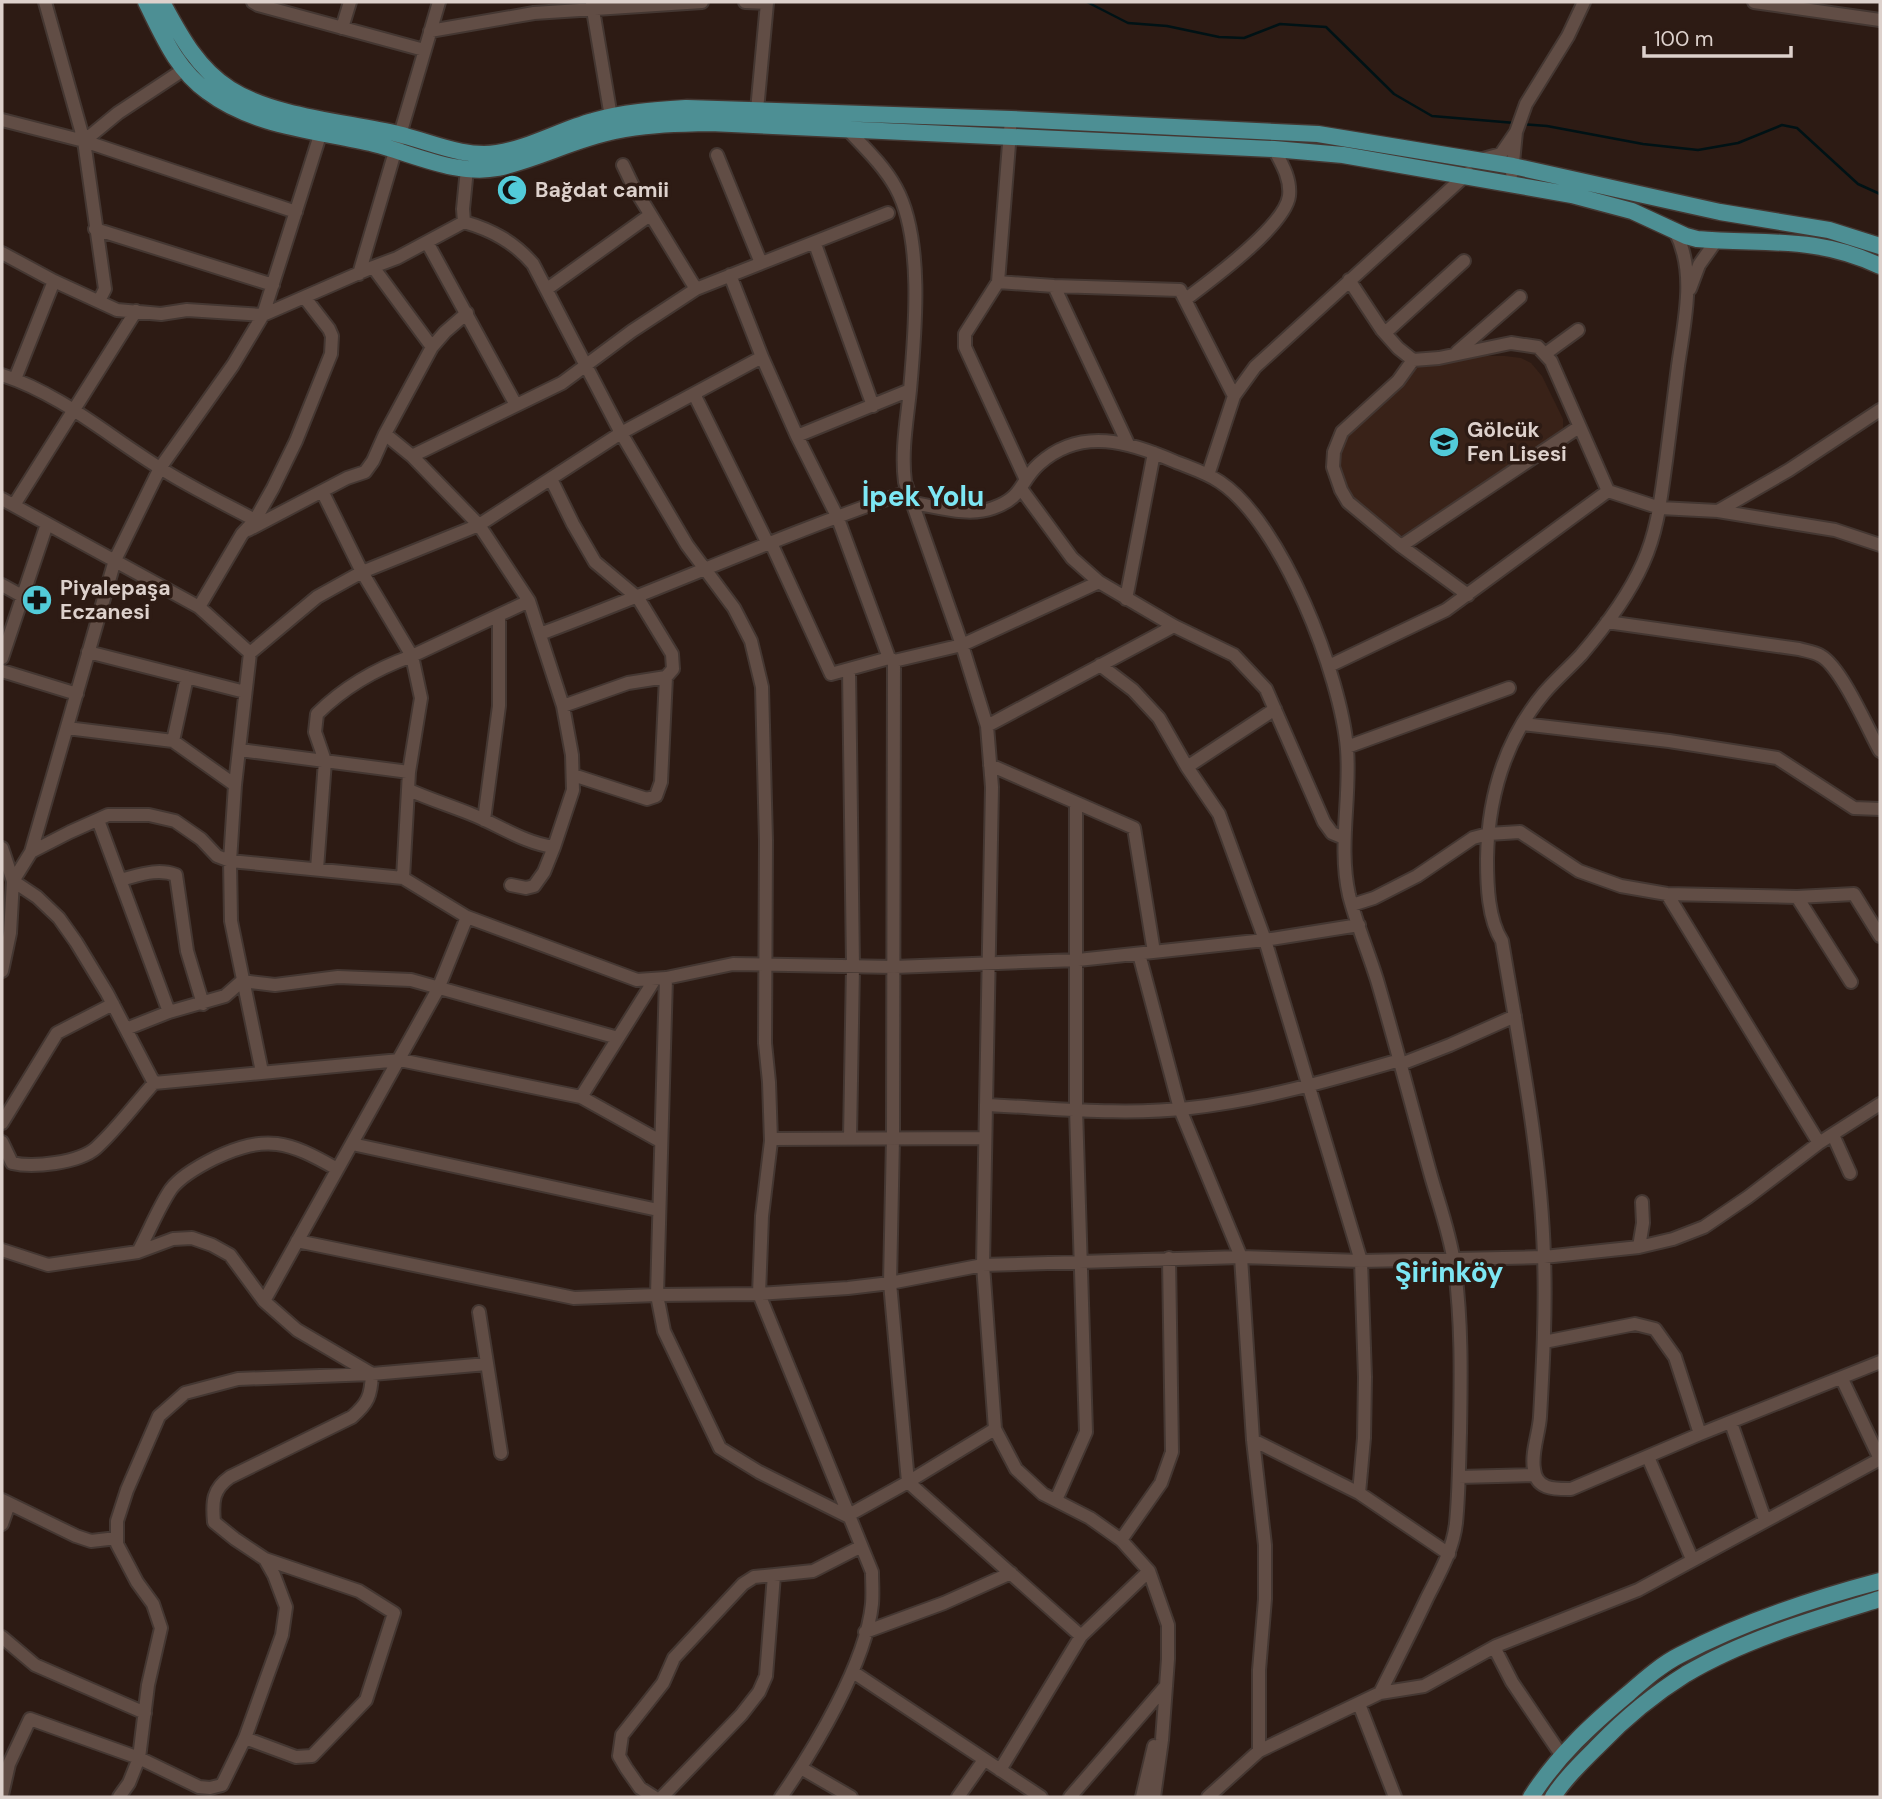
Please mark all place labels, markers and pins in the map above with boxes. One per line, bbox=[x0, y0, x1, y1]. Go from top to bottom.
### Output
mosque icon: Bağdat camii bbox=[495, 173, 529, 207]
place label: Bağdat camii bbox=[535, 176, 669, 204]
place label: Gölcük Fen Lisesi bbox=[1467, 416, 1567, 468]
school or university icon: Gölcük Fen Lisesi bbox=[1427, 425, 1461, 459]
place label: Piyalepaşa Eczanesi bbox=[60, 574, 171, 626]
pharmacy icon: Piyalepaşa Eczanesi bbox=[20, 583, 54, 617]

